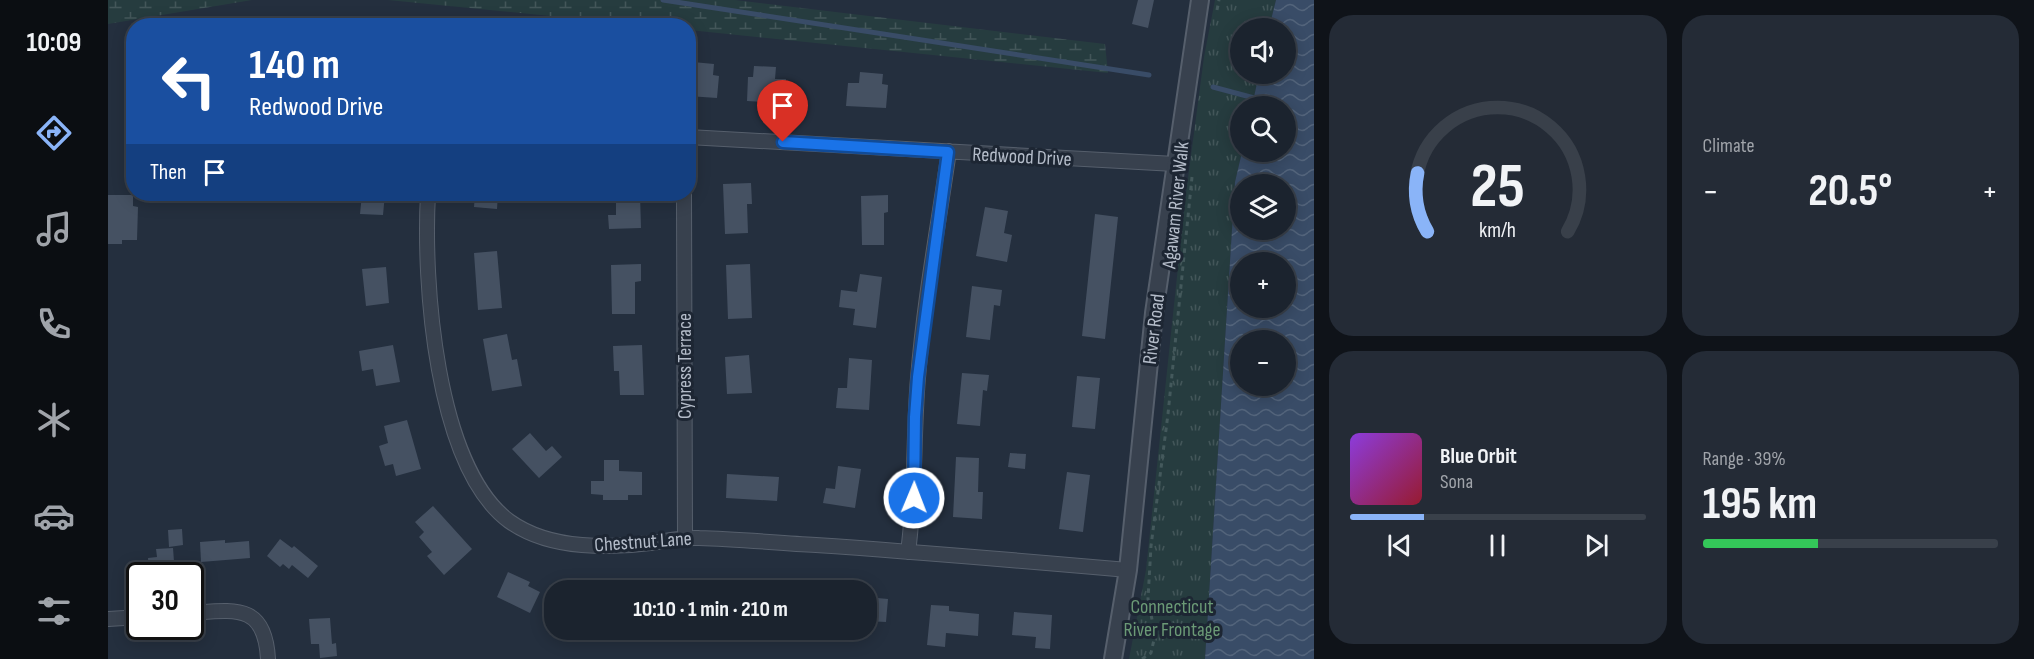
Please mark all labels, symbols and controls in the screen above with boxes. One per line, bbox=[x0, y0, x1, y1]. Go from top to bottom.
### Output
map controls bbox=[1230, 18, 1296, 396]
button: sound bbox=[1230, 18, 1296, 84]
text: 10:09 bbox=[27, 27, 81, 59]
text: 140 m bbox=[249, 40, 340, 91]
icon: left bbox=[150, 42, 228, 120]
pin bbox=[757, 80, 808, 142]
icon: arrive bbox=[766, 89, 799, 122]
text: Redwood Drive bbox=[249, 91, 383, 123]
button: search bbox=[1230, 96, 1296, 162]
icon: directions bbox=[33, 112, 75, 154]
text: Climate bbox=[1703, 134, 1755, 158]
street label: Agawam River Walk bbox=[1157, 140, 1195, 271]
street label: Redwood Drive bbox=[972, 142, 1072, 172]
text: 25 bbox=[1470, 150, 1525, 225]
icon: arrive bbox=[198, 156, 231, 189]
text: Then bbox=[150, 159, 186, 186]
text: 20.5° bbox=[1808, 164, 1892, 219]
text: − bbox=[1703, 172, 1719, 212]
text: + bbox=[1982, 172, 1998, 212]
button: layers bbox=[1230, 174, 1296, 240]
icon: music bbox=[33, 208, 75, 250]
text: km/h bbox=[1479, 219, 1516, 244]
button: + bbox=[1230, 252, 1296, 318]
street label: River Road bbox=[1138, 293, 1170, 366]
icon: phone bbox=[33, 303, 75, 345]
street label: Cypress Terrace bbox=[673, 313, 697, 419]
button: − bbox=[1230, 330, 1296, 396]
icon: climate bbox=[33, 399, 75, 441]
text: Blue Orbit bbox=[1440, 443, 1517, 470]
text: Range · 39% bbox=[1703, 447, 1786, 471]
position arrow bbox=[882, 466, 946, 530]
text: Sona bbox=[1440, 470, 1473, 494]
text: 195 km bbox=[1703, 477, 1817, 532]
icon: car bbox=[33, 495, 75, 537]
street label: Chestnut Lane bbox=[594, 527, 693, 557]
icon: previous bbox=[1383, 529, 1416, 562]
icon: pause bbox=[1481, 529, 1514, 562]
icon: next bbox=[1580, 529, 1613, 562]
speed limit sign: 30 bbox=[126, 562, 204, 640]
icon: filters bbox=[33, 590, 75, 632]
park label: Connecticut River Frontage bbox=[1123, 595, 1221, 642]
text: 10:10 · 1 min · 210 m bbox=[633, 596, 788, 623]

